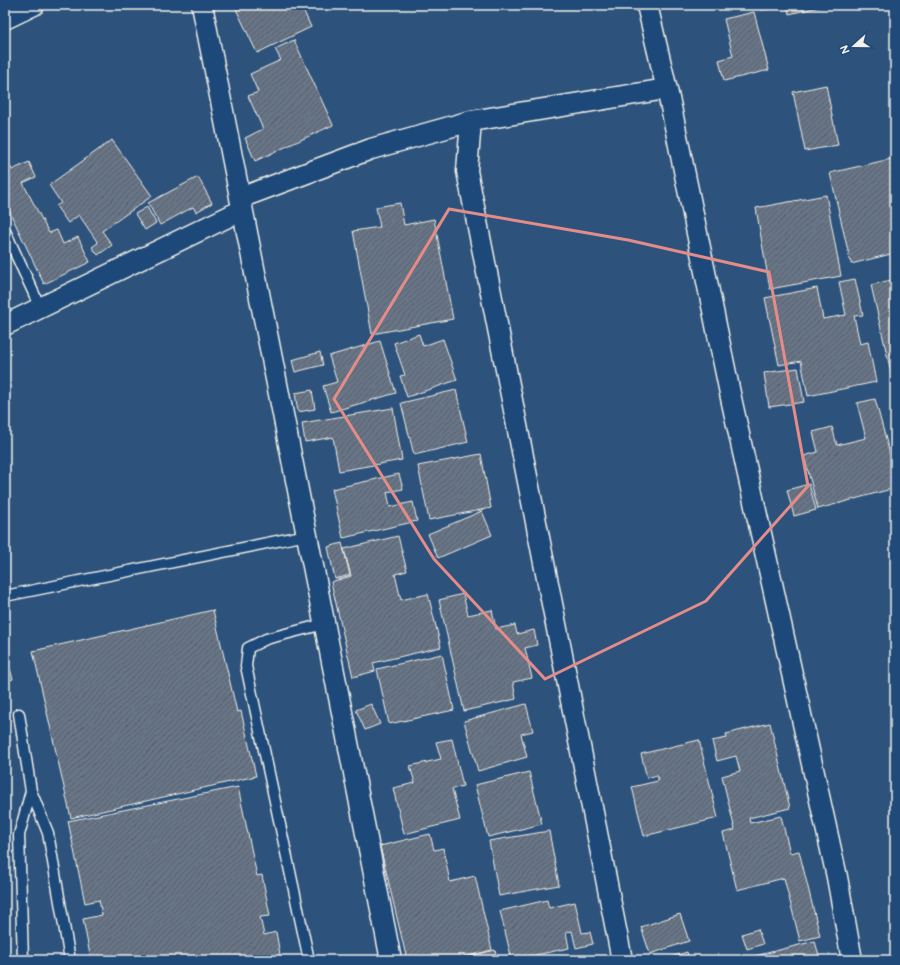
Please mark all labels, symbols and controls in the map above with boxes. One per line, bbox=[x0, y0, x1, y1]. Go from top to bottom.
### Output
north arrow bbox=[834, 26, 874, 66]
text: N bbox=[838, 43, 853, 56]

